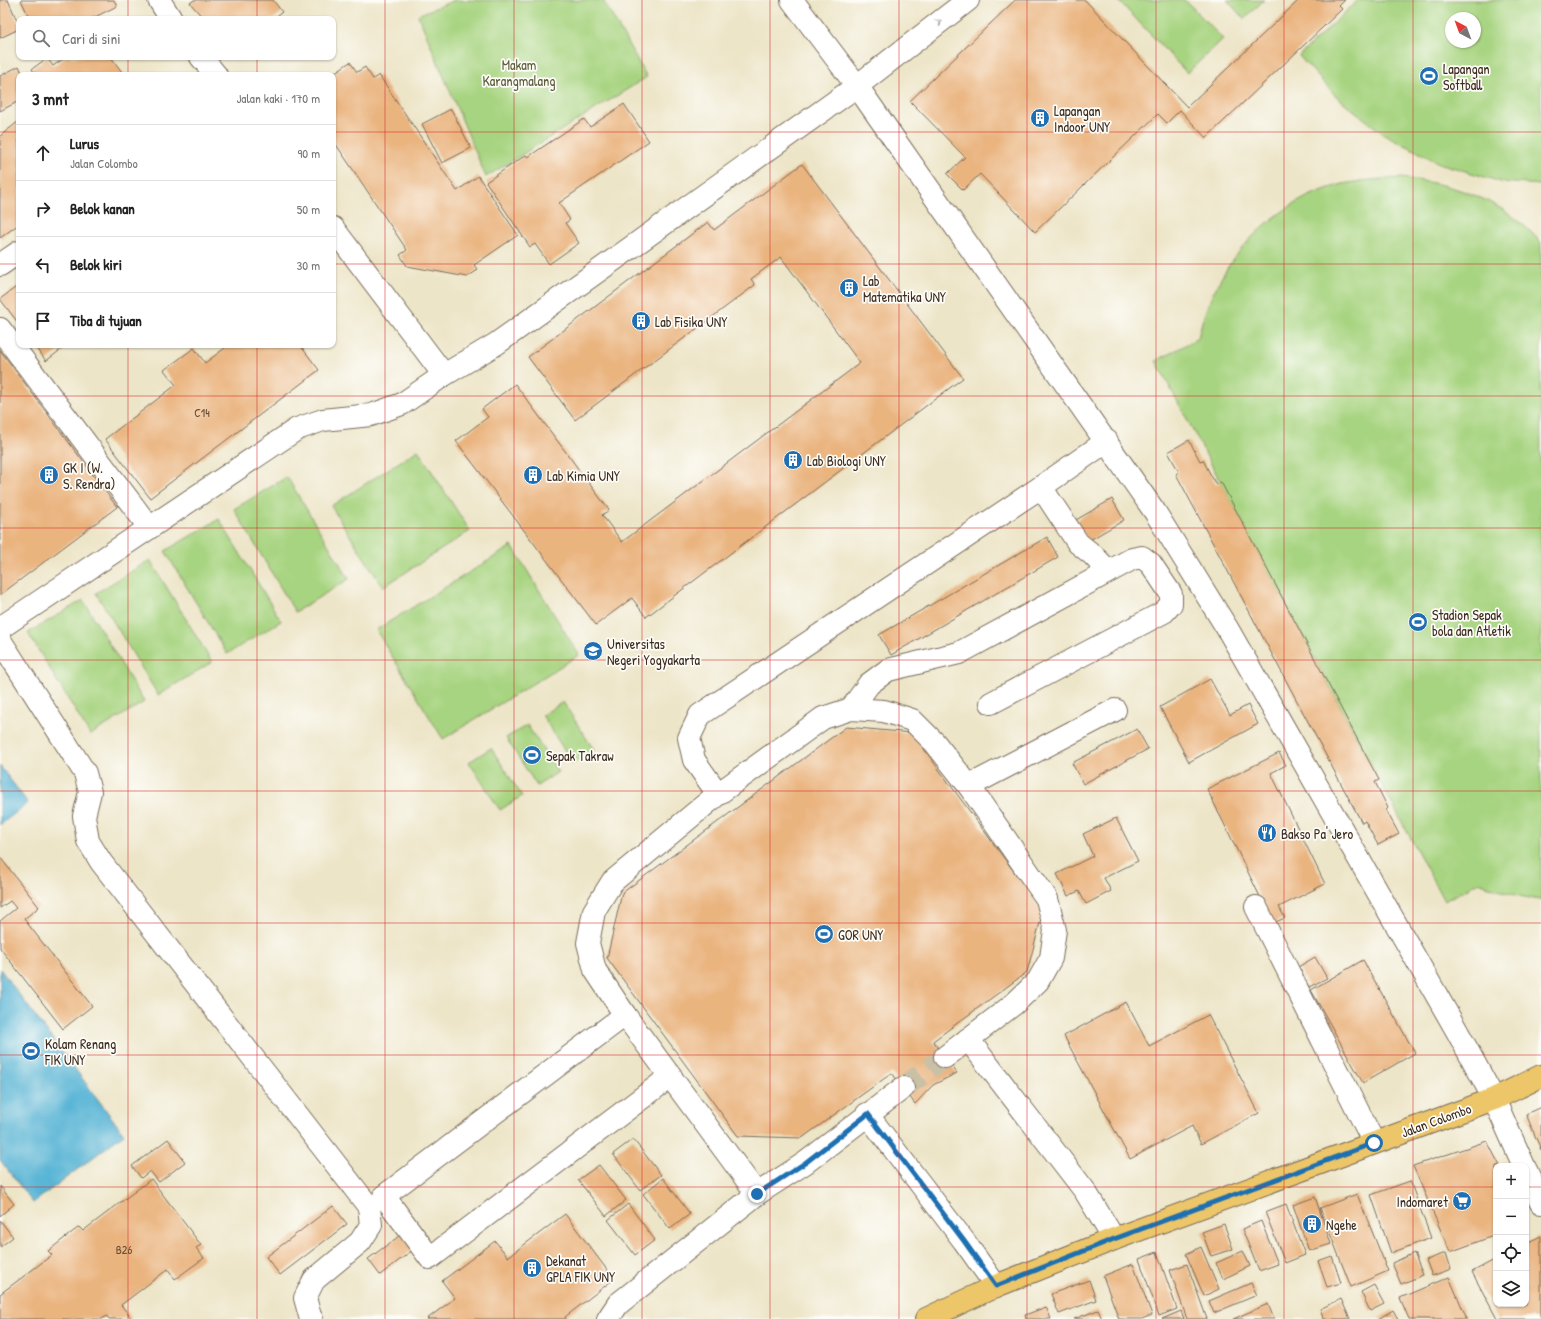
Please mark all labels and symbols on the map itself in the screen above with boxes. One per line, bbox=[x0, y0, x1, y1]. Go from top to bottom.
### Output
north arrow bbox=[1445, 12, 1481, 48]
one-way arrow bbox=[935, 20, 942, 27]
park label: Makam Karangmalang bbox=[482, 55, 556, 91]
place label: Lapangan Softball bbox=[1443, 59, 1490, 94]
sports icon: Lapangan Softball bbox=[1418, 65, 1440, 87]
place label: Lapangan Indoor UNY bbox=[1054, 101, 1111, 136]
building icon: Lapangan Indoor UNY bbox=[1029, 107, 1051, 129]
place label: Lab Matematika UNY bbox=[863, 271, 947, 306]
building icon: Lab Matematika UNY bbox=[838, 277, 860, 299]
building icon: Lab Fisika UNY bbox=[630, 310, 652, 332]
place label: Lab Fisika UNY bbox=[655, 312, 728, 331]
house number: C14 bbox=[194, 404, 210, 421]
building icon: Lab Biologi UNY bbox=[782, 449, 804, 471]
place label: Lab Biologi UNY bbox=[807, 451, 887, 471]
place label: GK I (W. S. Rendra) bbox=[63, 458, 115, 493]
building icon: GK I (W. S. Rendra) bbox=[38, 464, 60, 486]
building icon: Lab Kimia UNY bbox=[522, 464, 544, 486]
place label: Lab Kimia UNY bbox=[547, 466, 621, 485]
place label: Stadion Sepak bola dan Atletik bbox=[1432, 605, 1511, 640]
sports icon: Stadion Sepak bola dan Atletik bbox=[1407, 611, 1429, 633]
place label: Universitas Negeri Yogyakarta bbox=[607, 634, 701, 670]
school or university icon: Universitas Negeri Yogyakarta bbox=[582, 640, 604, 662]
sports icon: Sepak Takraw bbox=[521, 744, 543, 766]
place label: Sepak Takraw bbox=[546, 746, 614, 766]
restaurant icon: Bakso Pa' Jero bbox=[1256, 822, 1278, 844]
place label: Bakso Pa' Jero bbox=[1281, 824, 1354, 843]
sports icon: GOR UNY bbox=[813, 923, 835, 945]
place label: GOR UNY bbox=[838, 925, 884, 944]
place label: Kolam Renang FIK UNY bbox=[44, 1034, 116, 1069]
sports icon: Kolam Renang FIK UNY bbox=[20, 1040, 42, 1062]
street label: Jalan Colombo bbox=[1398, 1098, 1474, 1141]
route start bbox=[1365, 1134, 1383, 1152]
route end bbox=[748, 1185, 766, 1203]
supermarket icon: Indomaret bbox=[1451, 1190, 1473, 1212]
place label: Indomaret bbox=[1396, 1192, 1448, 1211]
building icon: Ngehe bbox=[1301, 1213, 1323, 1235]
place label: Ngehe bbox=[1326, 1215, 1357, 1235]
house number: B26 bbox=[116, 1241, 132, 1258]
place label: Dekanat GPLA FIK UNY bbox=[546, 1251, 616, 1286]
building icon: Dekanat GPLA FIK UNY bbox=[521, 1257, 543, 1279]

